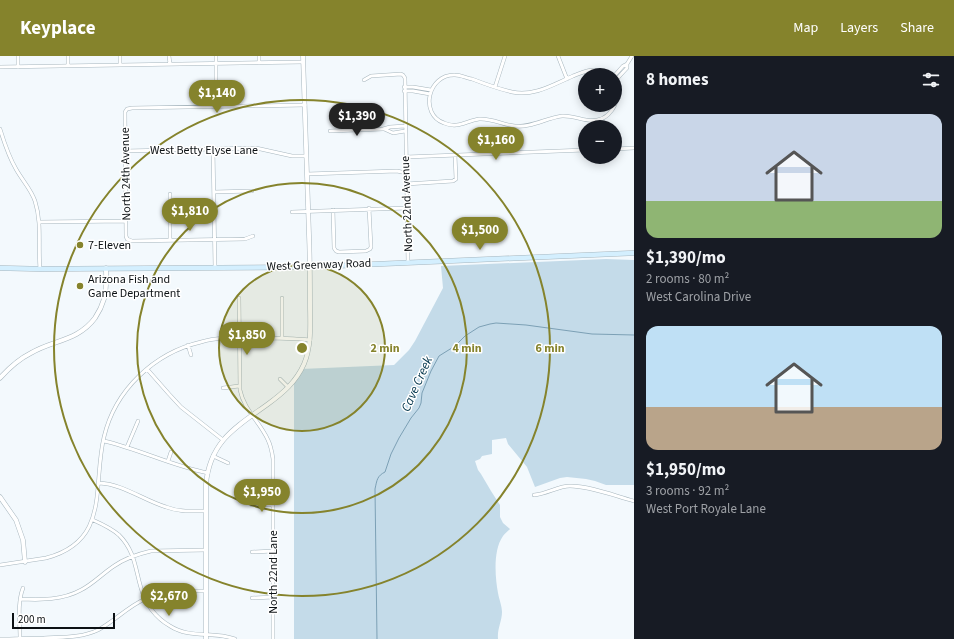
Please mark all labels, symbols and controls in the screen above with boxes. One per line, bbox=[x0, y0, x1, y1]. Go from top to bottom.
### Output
text: Keyplace bbox=[20, 15, 96, 42]
text: Map bbox=[793, 18, 818, 38]
text: Layers bbox=[840, 18, 878, 38]
text: Share bbox=[900, 18, 934, 38]
map controls bbox=[578, 68, 622, 164]
button: + bbox=[578, 68, 622, 112]
text: 8 homes bbox=[646, 68, 708, 92]
icon: filters bbox=[920, 69, 942, 91]
pin: $1,140 bbox=[184, 80, 250, 114]
text: $1,140 bbox=[198, 84, 236, 102]
pin: $1,390 bbox=[324, 103, 390, 137]
text: $1,390 bbox=[338, 107, 376, 125]
button: − bbox=[578, 120, 622, 164]
street label: North 24th Avenue bbox=[117, 127, 135, 221]
pin: $1,160 bbox=[463, 127, 529, 161]
text: $1,160 bbox=[477, 131, 515, 149]
icon: home bbox=[758, 140, 830, 212]
street label: West Betty Elyse Lane bbox=[150, 142, 258, 159]
street label: North 22nd Avenue bbox=[397, 156, 417, 252]
pin: $1,810 bbox=[157, 198, 223, 232]
text: $1,810 bbox=[171, 202, 209, 220]
pin: $1,500 bbox=[447, 217, 513, 251]
text: $1,500 bbox=[461, 221, 499, 239]
place label: 7-Eleven bbox=[88, 237, 131, 254]
marker: 7-Eleven bbox=[75, 240, 85, 250]
text: $1,390/mo bbox=[646, 246, 726, 270]
street label: West Greenway Road bbox=[266, 255, 372, 275]
text: 2 rooms · 80 m² bbox=[646, 270, 729, 288]
place label: Arizona Fish and Game Department bbox=[88, 271, 180, 302]
marker: Arizona Fish and Game Department bbox=[75, 281, 85, 291]
text: West Carolina Drive bbox=[646, 288, 751, 306]
pin: $1,850 bbox=[214, 322, 280, 356]
text: $1,850 bbox=[228, 326, 266, 344]
text: 2 min bbox=[370, 340, 400, 357]
text: 4 min bbox=[452, 340, 482, 357]
text: 6 min bbox=[535, 340, 565, 357]
centre of rings bbox=[295, 341, 309, 355]
icon: home bbox=[758, 352, 830, 424]
water label: Cave Creek bbox=[397, 353, 438, 415]
text: $1,950/mo bbox=[646, 458, 726, 482]
pin: $1,950 bbox=[229, 479, 295, 513]
text: 3 rooms · 92 m² bbox=[646, 482, 729, 500]
text: $1,950 bbox=[243, 483, 281, 501]
text: West Port Royale Lane bbox=[646, 500, 766, 518]
street label: North 22nd Lane bbox=[265, 530, 282, 614]
pin: $2,670 bbox=[136, 583, 202, 617]
text: $2,670 bbox=[150, 587, 188, 605]
scale bar bbox=[12, 611, 115, 630]
text: 200 m bbox=[18, 612, 46, 627]

